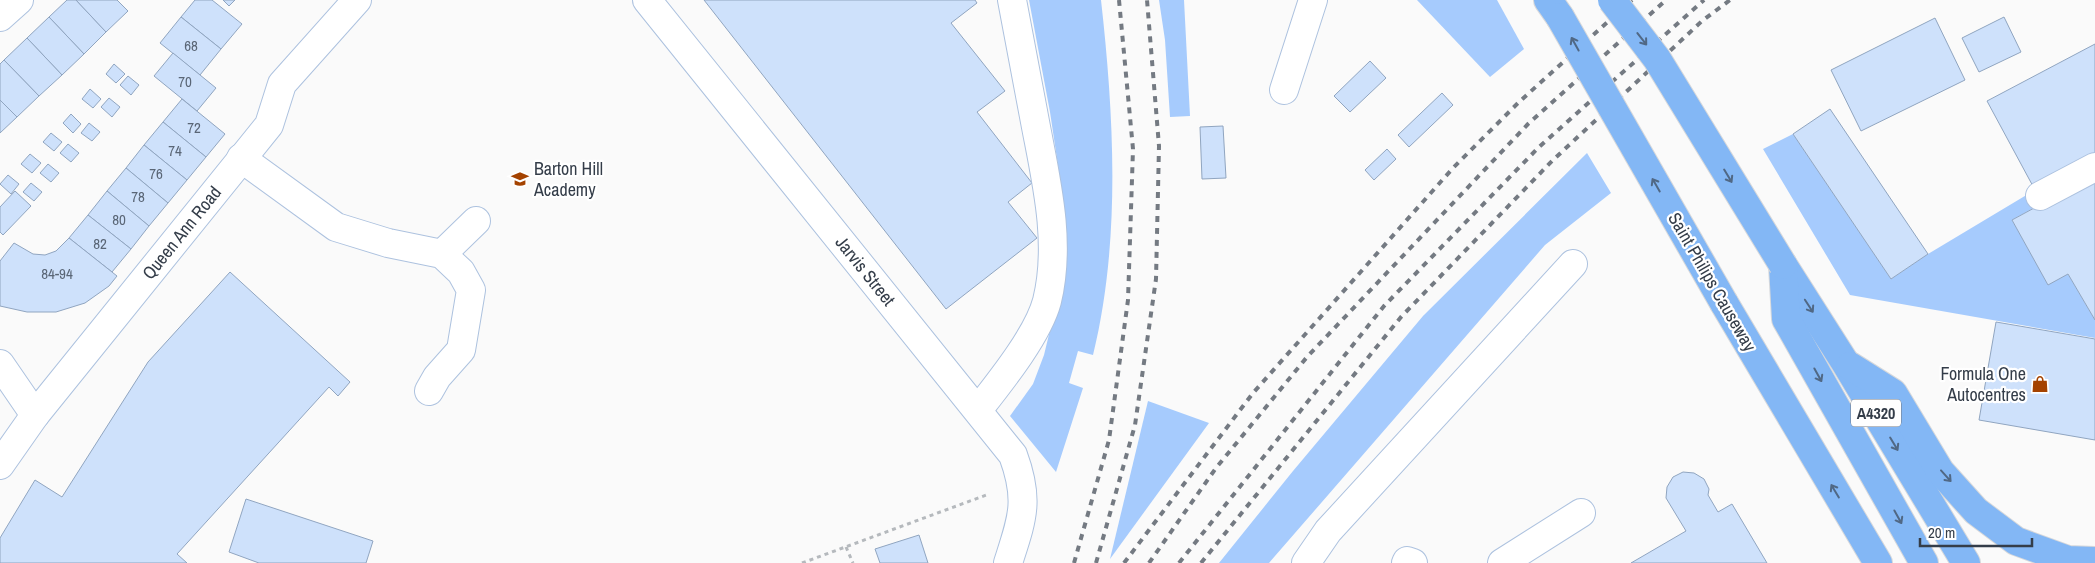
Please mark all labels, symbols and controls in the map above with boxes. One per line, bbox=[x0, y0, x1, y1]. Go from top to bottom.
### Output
one-way arrow bbox=[1636, 32, 1647, 45]
house number: 68 bbox=[184, 35, 198, 56]
one-way arrow bbox=[1570, 37, 1579, 52]
house number: 70 bbox=[178, 71, 192, 92]
house number: 72 bbox=[187, 117, 201, 138]
house number: 74 bbox=[168, 140, 182, 161]
place label: Barton Hill Academy bbox=[533, 156, 603, 202]
house number: 76 bbox=[149, 163, 163, 184]
one-way arrow bbox=[1724, 168, 1734, 182]
school or university icon: Barton Hill Academy bbox=[510, 169, 530, 189]
one-way arrow bbox=[1650, 179, 1660, 193]
street label: Queen Ann Road bbox=[136, 181, 227, 285]
house number: 78 bbox=[131, 186, 145, 207]
street label: Saint Philips Causeway bbox=[1662, 208, 1763, 356]
house number: 80 bbox=[112, 209, 126, 230]
street label: Jarvis Street bbox=[830, 231, 901, 311]
house number: 82 bbox=[93, 233, 107, 254]
house number: 84-94 bbox=[41, 263, 73, 284]
one-way arrow bbox=[1804, 298, 1814, 312]
place label: Formula One Autocentres bbox=[1941, 361, 2026, 407]
one-way arrow bbox=[1813, 368, 1823, 383]
shop icon: Formula One Autocentres bbox=[2030, 374, 2050, 394]
road number: A4320 bbox=[1851, 399, 1901, 426]
one-way arrow bbox=[1890, 437, 1900, 451]
one-way arrow bbox=[1940, 470, 1951, 483]
one-way arrow bbox=[1830, 484, 1840, 498]
one-way arrow bbox=[1893, 509, 1903, 523]
scale bar bbox=[1920, 516, 2032, 548]
text: 20 m bbox=[1928, 522, 1955, 543]

